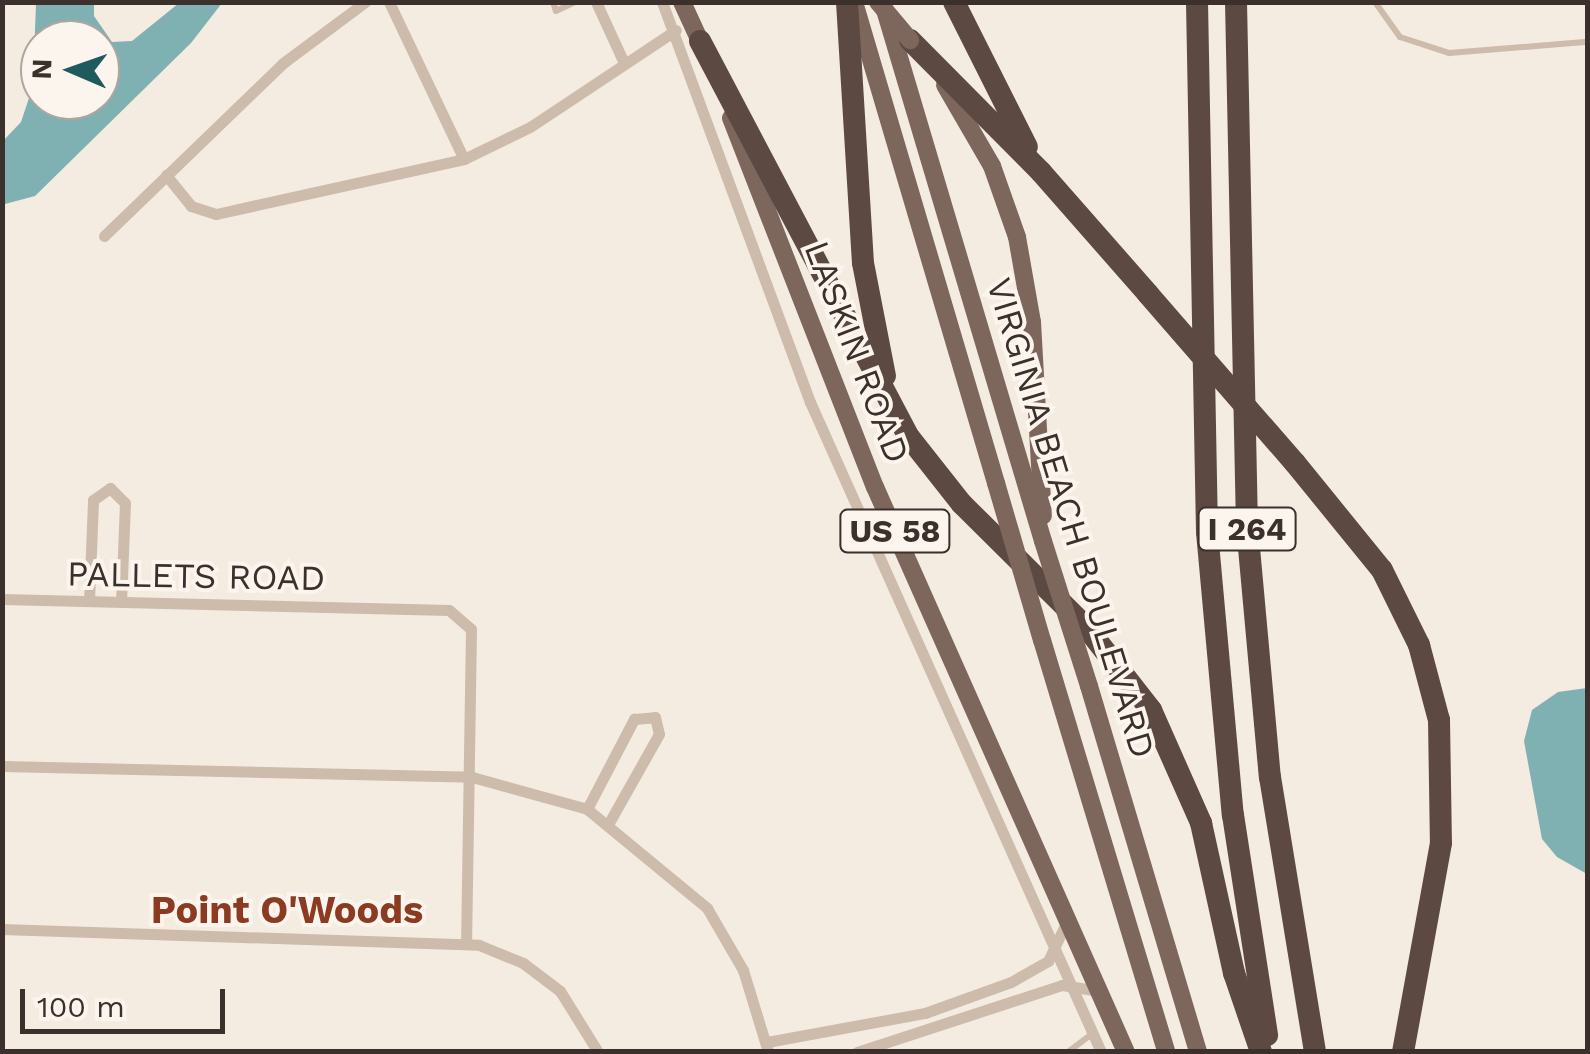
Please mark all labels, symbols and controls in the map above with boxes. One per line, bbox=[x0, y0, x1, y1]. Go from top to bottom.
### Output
north arrow bbox=[20, 20, 120, 120]
text: N bbox=[25, 58, 58, 80]
street label: LASKIN ROAD bbox=[795, 235, 919, 469]
street label: VIRGINIA BEACH BOULEVARD bbox=[978, 272, 1164, 764]
road number: I 264 bbox=[1197, 502, 1297, 556]
road number: US 58 bbox=[838, 504, 952, 558]
street label: PALLETS ROAD bbox=[67, 553, 325, 599]
district label: Point O'Woods bbox=[151, 888, 423, 934]
scale bar bbox=[25, 969, 230, 1031]
text: 100 m bbox=[37, 989, 125, 1024]

